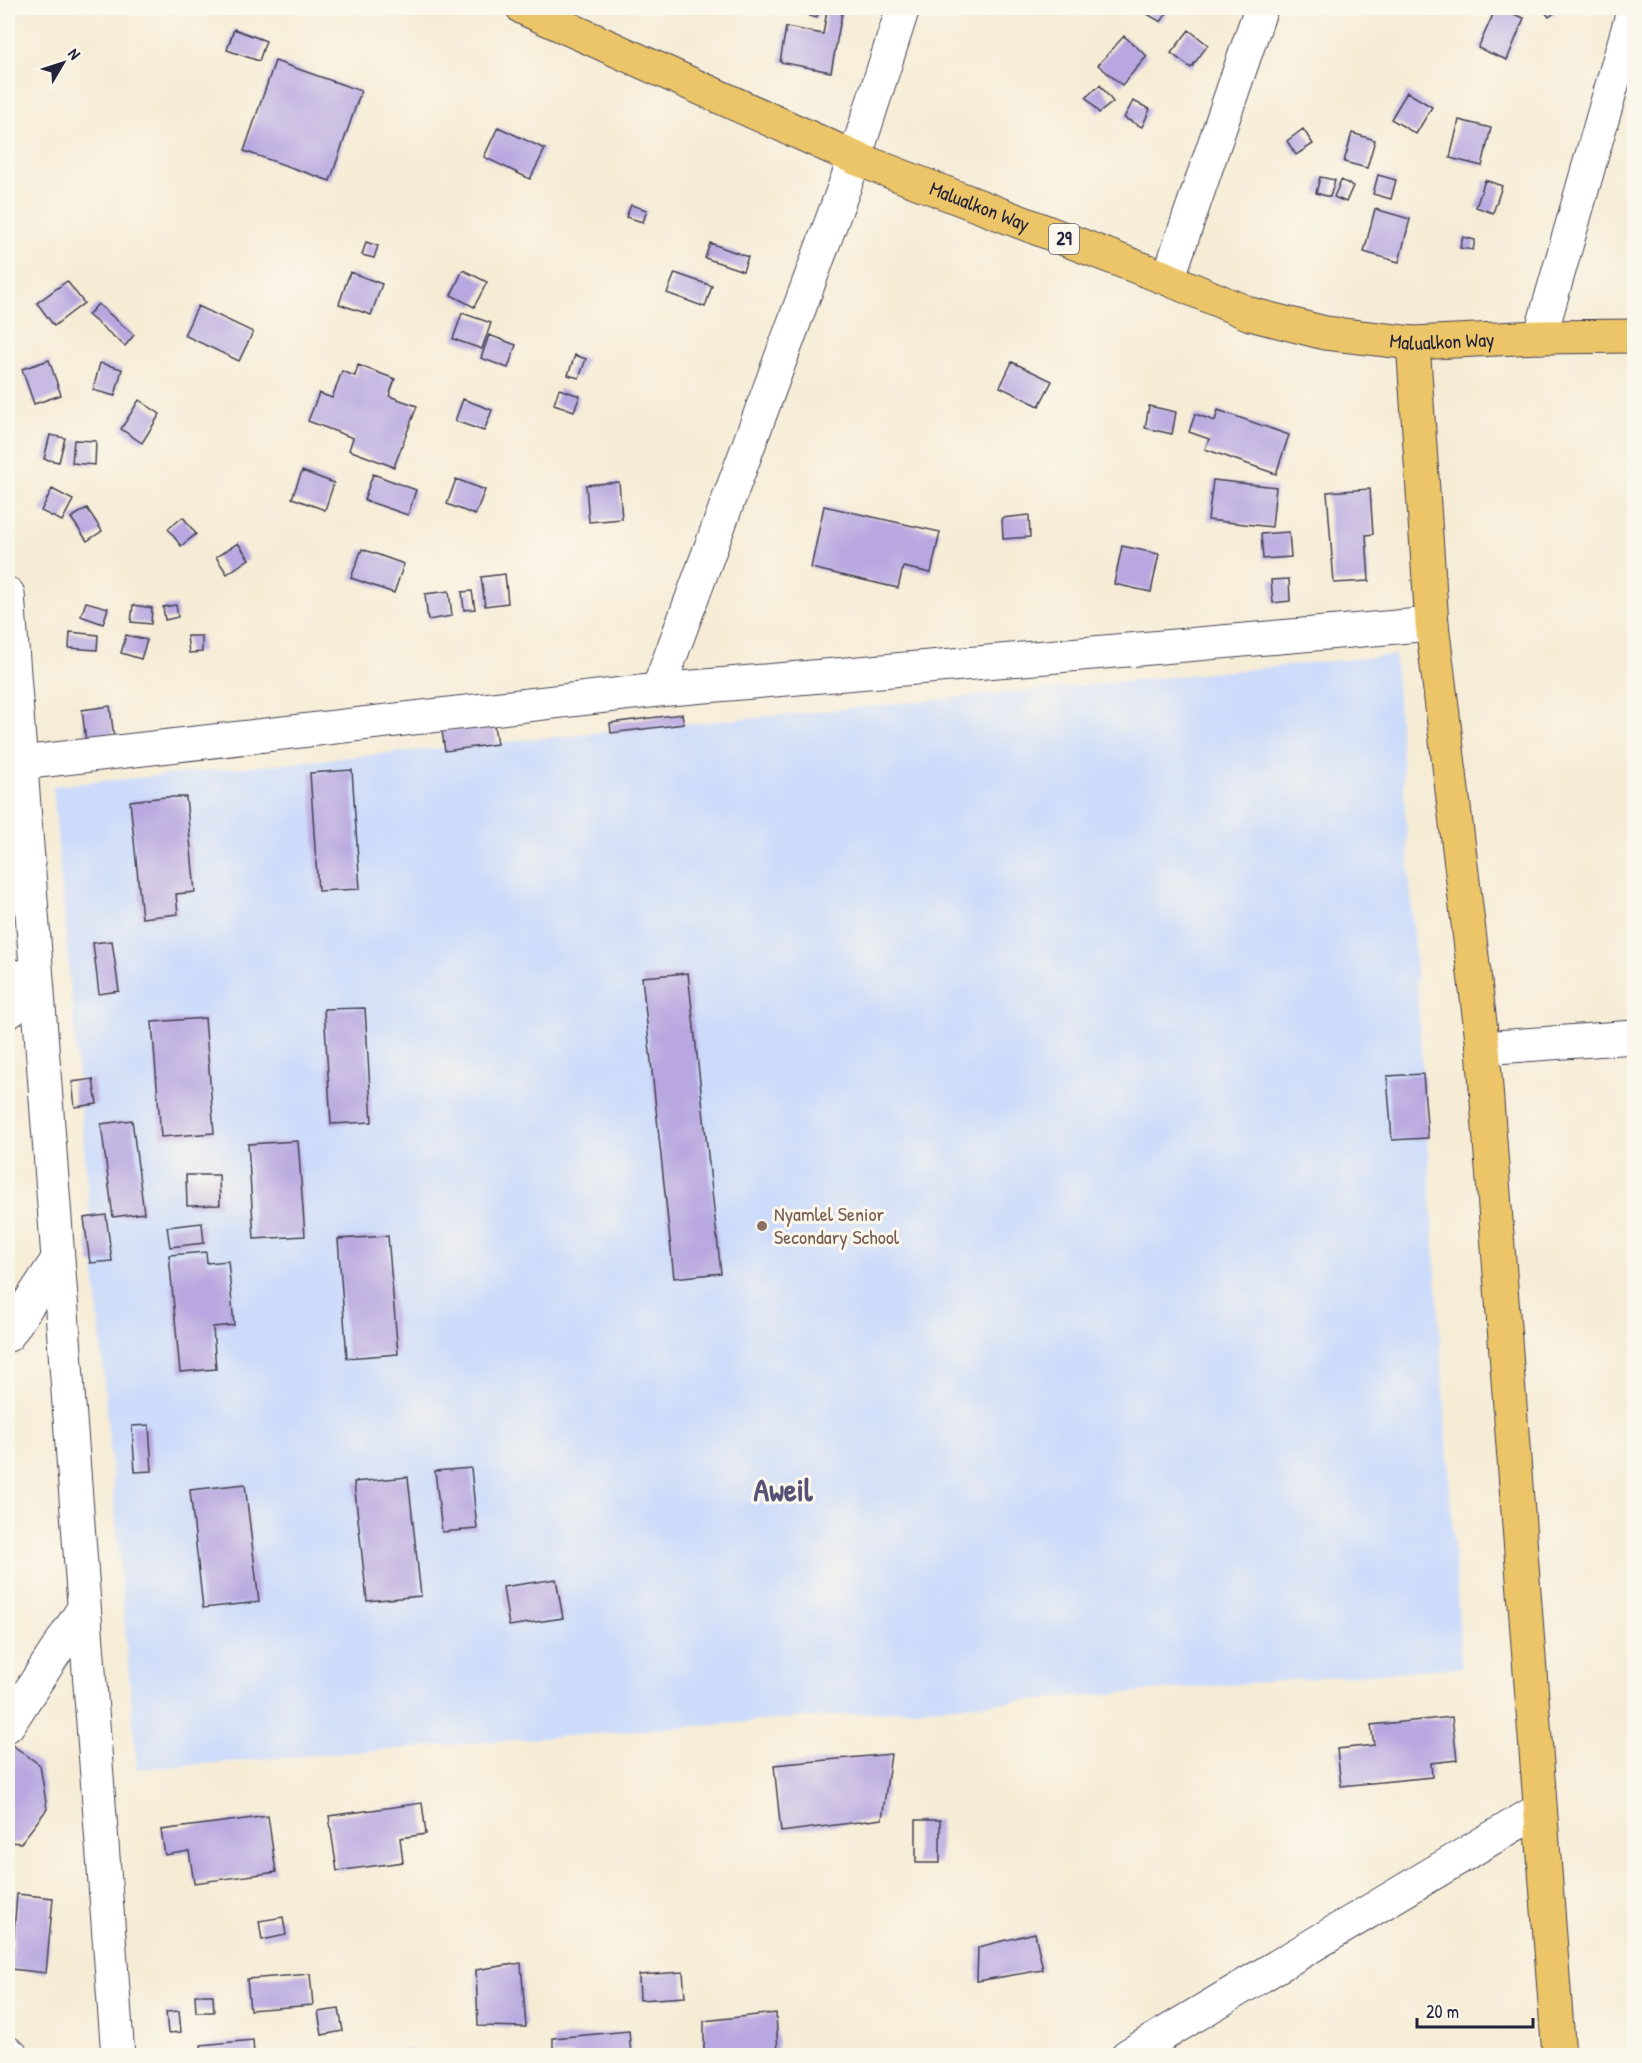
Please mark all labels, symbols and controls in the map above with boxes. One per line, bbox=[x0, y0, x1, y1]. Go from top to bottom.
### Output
north arrow bbox=[33, 33, 93, 93]
text: N bbox=[63, 43, 86, 64]
street label: Malualkon Way bbox=[926, 174, 1034, 237]
road number: 29 bbox=[1049, 224, 1079, 254]
street label: Malualkon Way bbox=[1388, 325, 1495, 356]
place label: Nyamlel Senior Secondary School bbox=[774, 1200, 900, 1250]
marker: Nyamlel Senior Secondary School bbox=[755, 1219, 769, 1233]
district label: Aweil bbox=[754, 1468, 814, 1511]
scale bar bbox=[1417, 1991, 1532, 2029]
text: 20 m bbox=[1426, 1999, 1459, 2024]

